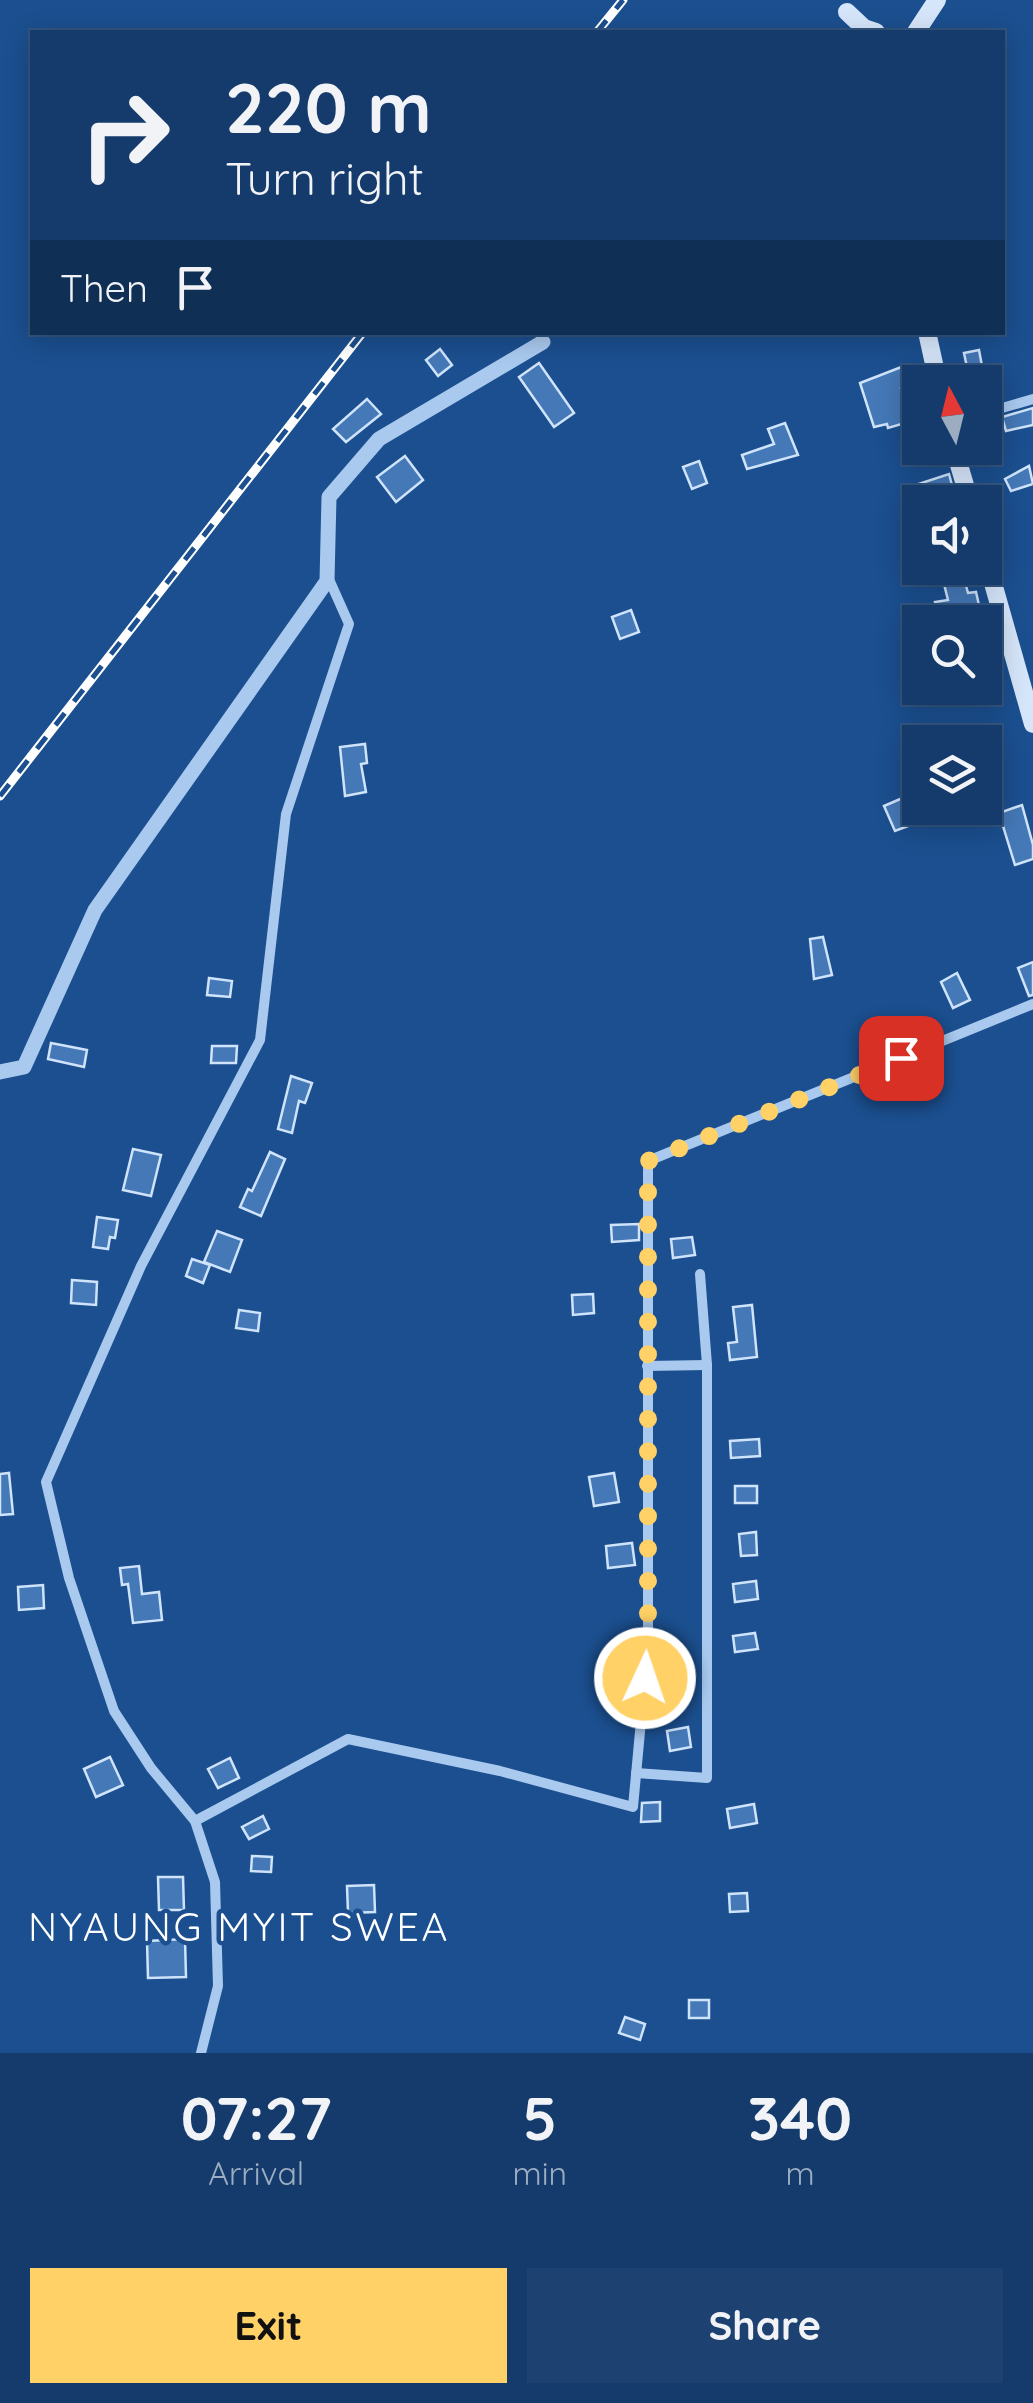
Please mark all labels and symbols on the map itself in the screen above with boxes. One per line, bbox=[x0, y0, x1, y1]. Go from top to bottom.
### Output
north arrow bbox=[902, 365, 1002, 465]
pin bbox=[859, 1016, 944, 1101]
position arrow bbox=[593, 1626, 697, 1730]
district label: NYAUNG MYIT SWEA bbox=[28, 1901, 450, 1951]

